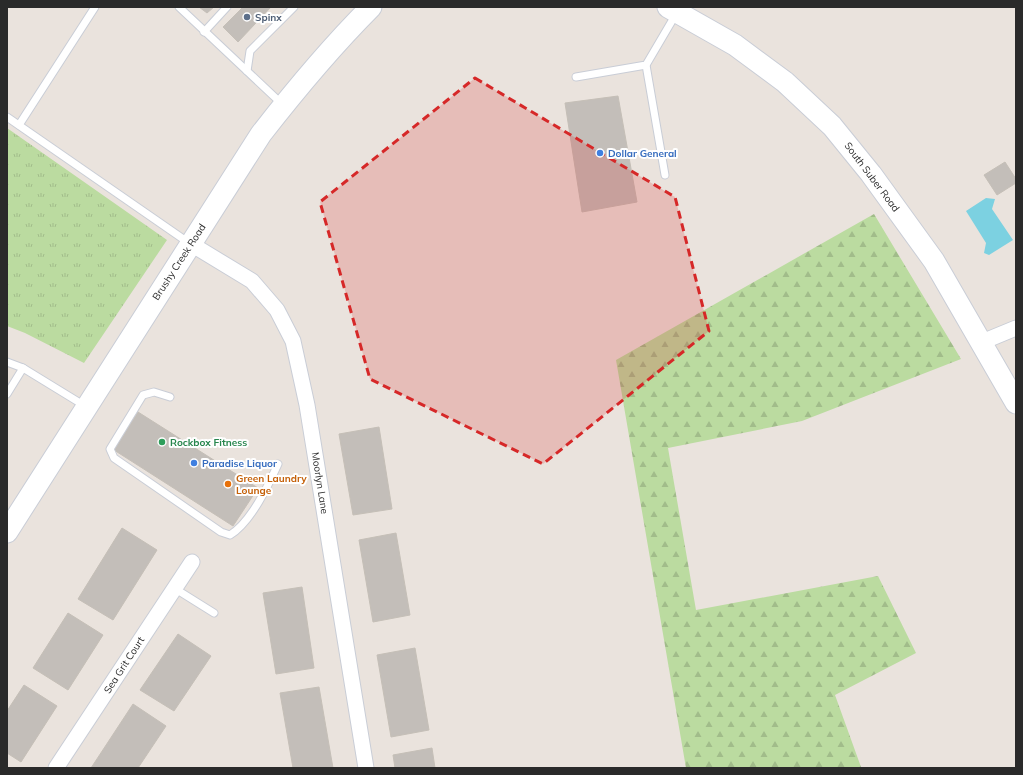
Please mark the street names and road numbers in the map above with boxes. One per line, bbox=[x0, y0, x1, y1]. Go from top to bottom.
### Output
street label: South Suber Road bbox=[842, 140, 902, 214]
street label: Brushy Creek Road bbox=[149, 221, 209, 303]
street label: Moorlyn Lane bbox=[309, 451, 331, 515]
street label: Sea Grit Court bbox=[101, 634, 147, 696]

